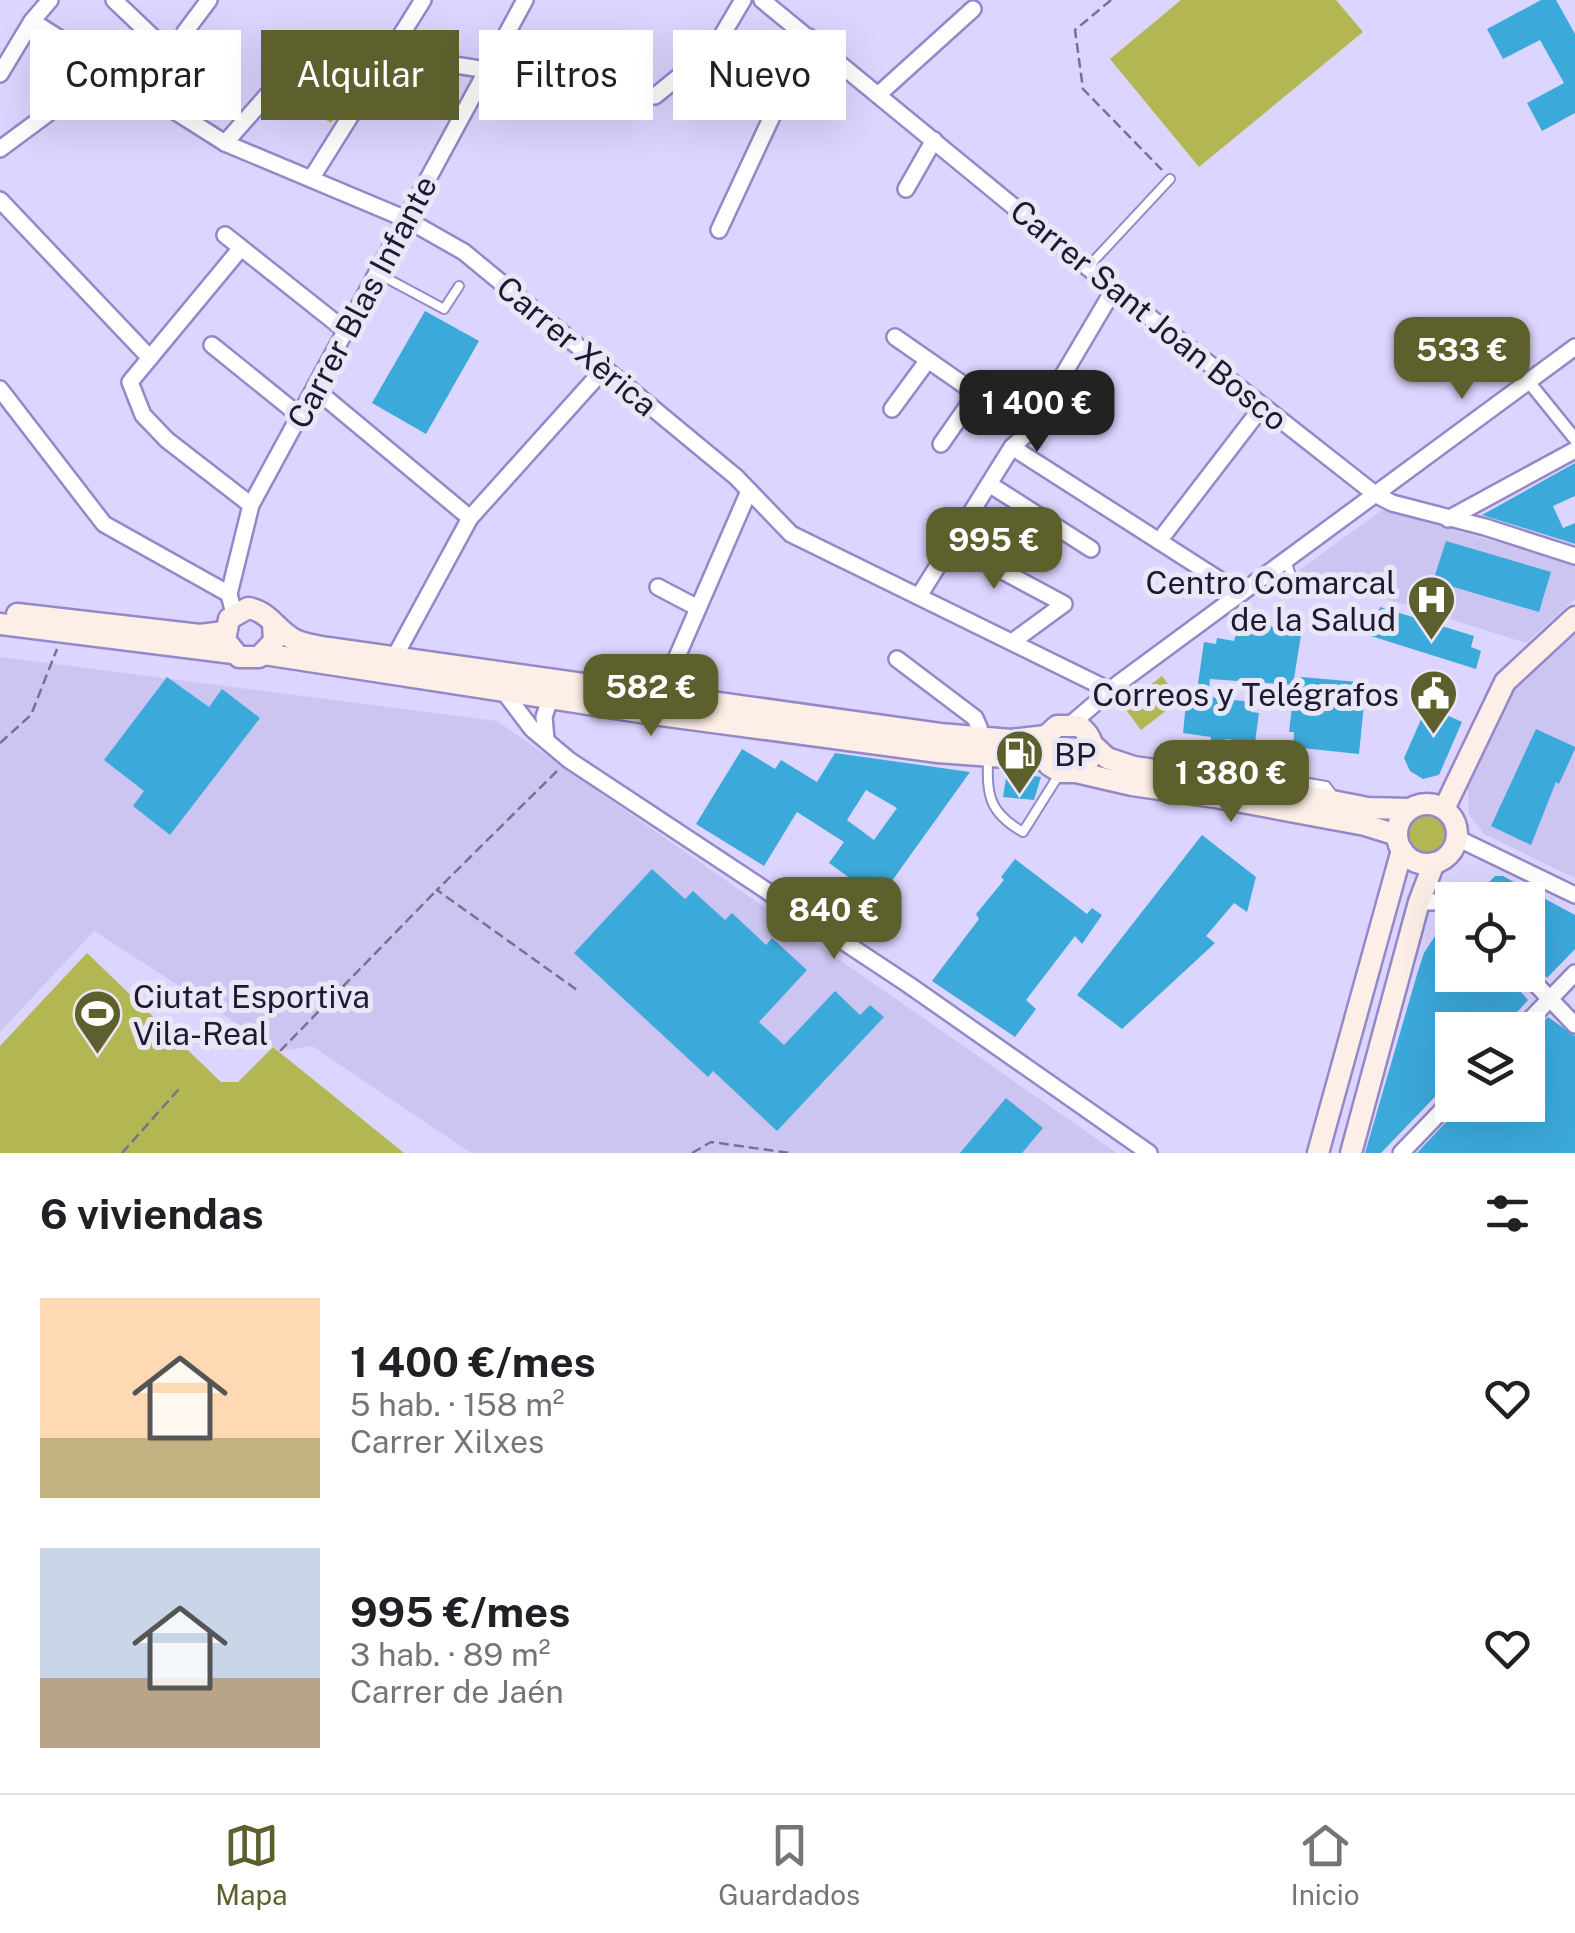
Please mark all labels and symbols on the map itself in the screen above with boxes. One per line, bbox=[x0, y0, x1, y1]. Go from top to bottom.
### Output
street label: Carrer Blas Infante bbox=[280, 169, 444, 435]
street label: Carrer Sant Joan Bosco bbox=[1003, 192, 1295, 438]
street label: Carrer Xèrica bbox=[490, 268, 664, 424]
pin: 533 € bbox=[1392, 317, 1532, 402]
pin: 1 400 € bbox=[945, 370, 1129, 455]
pin: 995 € bbox=[924, 507, 1064, 592]
place label: Centro Comarcal de la Salud bbox=[1146, 564, 1396, 638]
hospital icon: Centro Comarcal de la Salud bbox=[1405, 574, 1457, 642]
pin: 582 € bbox=[581, 654, 721, 739]
public building icon: Correos y Telégrafos bbox=[1408, 668, 1460, 736]
place label: Correos y Telégrafos bbox=[1092, 676, 1399, 713]
fuel station icon: BP bbox=[993, 728, 1045, 796]
place label: BP bbox=[1054, 736, 1096, 773]
pin: 1 380 € bbox=[1139, 740, 1323, 825]
pin: 840 € bbox=[764, 877, 904, 962]
place label: Ciutat Esportiva Vila-Real bbox=[133, 978, 370, 1052]
sports icon: Ciutat Esportiva Vila-Real bbox=[72, 988, 124, 1056]

